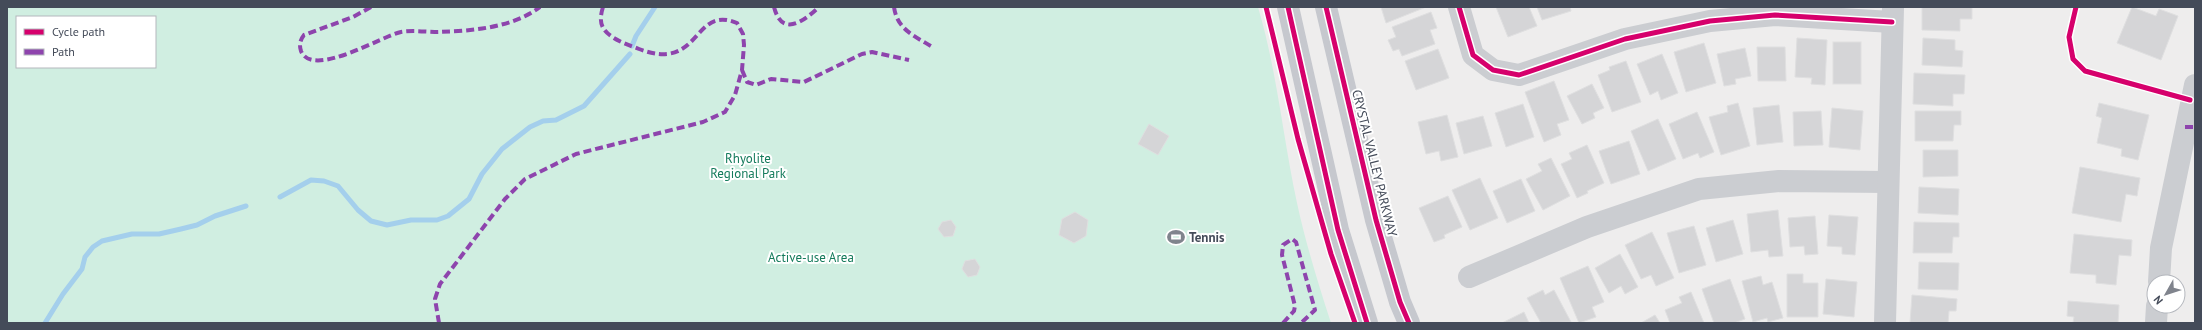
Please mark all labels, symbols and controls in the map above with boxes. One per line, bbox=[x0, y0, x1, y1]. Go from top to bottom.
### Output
legend bbox=[16, 16, 156, 68]
text: Cycle path bbox=[52, 24, 105, 39]
text: Path bbox=[52, 44, 75, 59]
street label: CRYSTAL VALLEY PARKWAY bbox=[1348, 88, 1401, 239]
park label: Rhyolite Regional Park bbox=[710, 150, 787, 182]
sports icon: Tennis bbox=[1166, 227, 1186, 247]
place label: Tennis bbox=[1189, 229, 1225, 246]
park label: Active-use Area bbox=[768, 249, 854, 266]
north arrow bbox=[2146, 274, 2186, 314]
text: N bbox=[2151, 293, 2166, 308]

